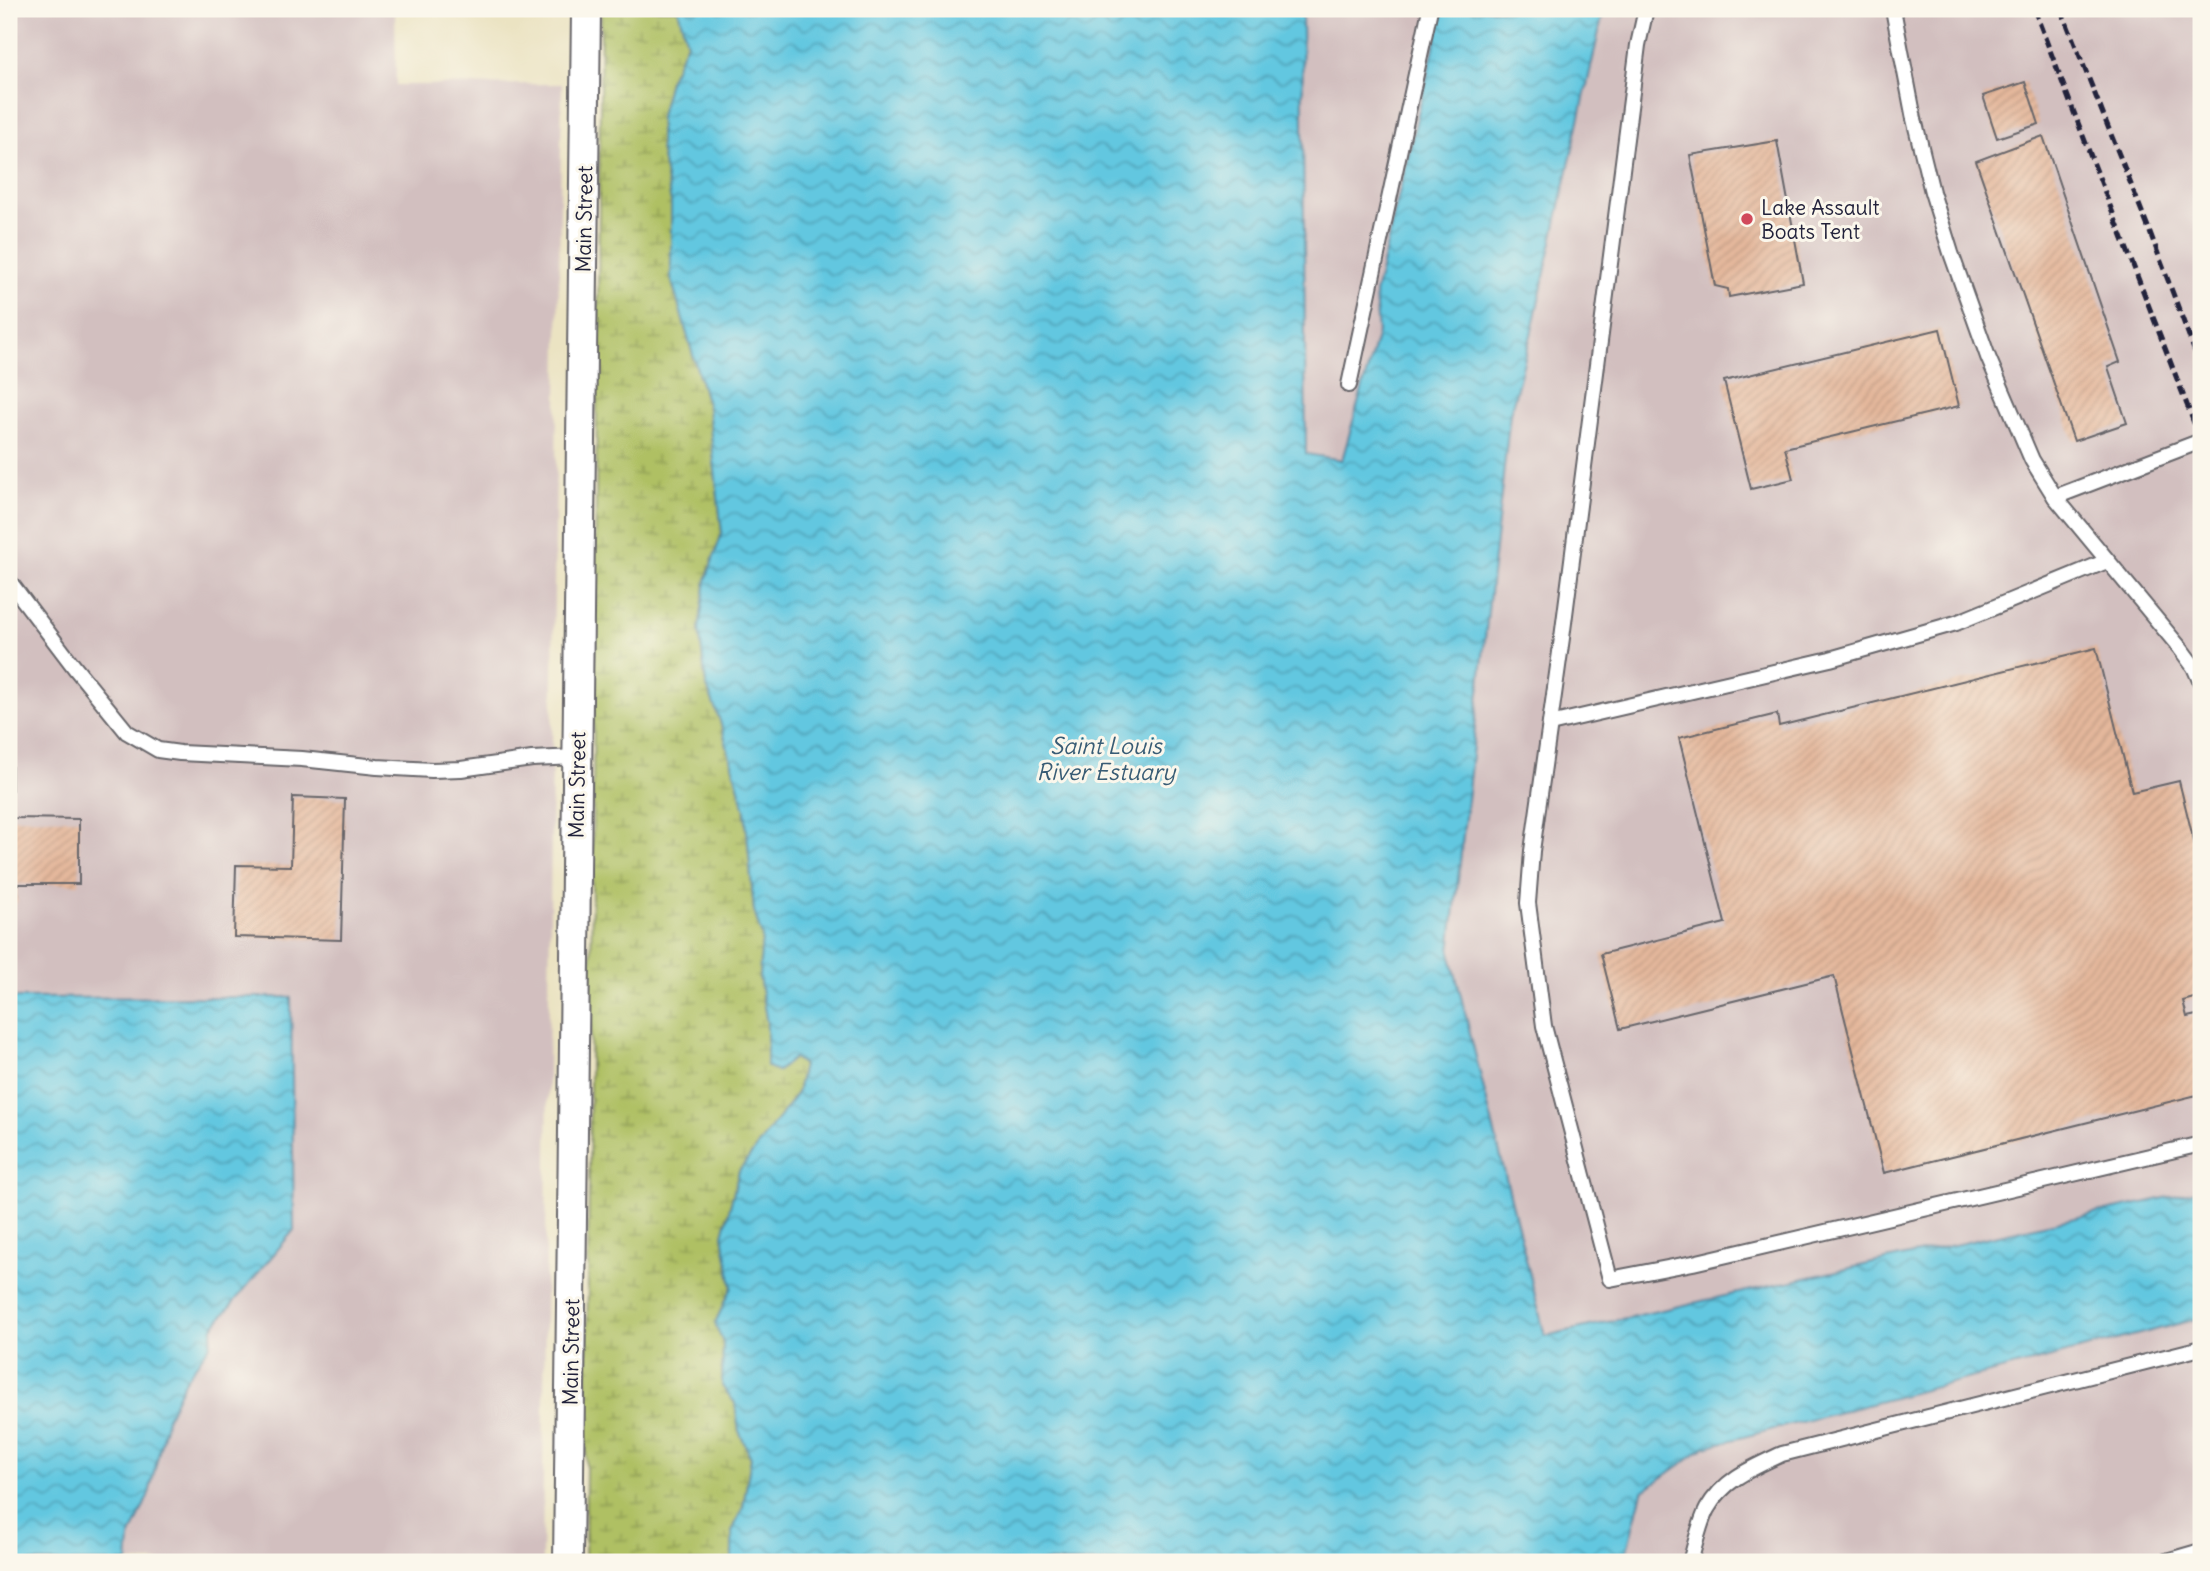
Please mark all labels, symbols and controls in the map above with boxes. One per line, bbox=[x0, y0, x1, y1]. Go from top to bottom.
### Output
street label: Main Street bbox=[570, 165, 598, 273]
place label: Lake Assault Boats Tent bbox=[1761, 194, 1880, 245]
marker: Lake Assault Boats Tent bbox=[1739, 211, 1755, 227]
street label: Main Street bbox=[563, 731, 591, 839]
water label: Saint Louis River Estuary bbox=[1037, 731, 1177, 786]
street label: Main Street bbox=[557, 1298, 585, 1406]

